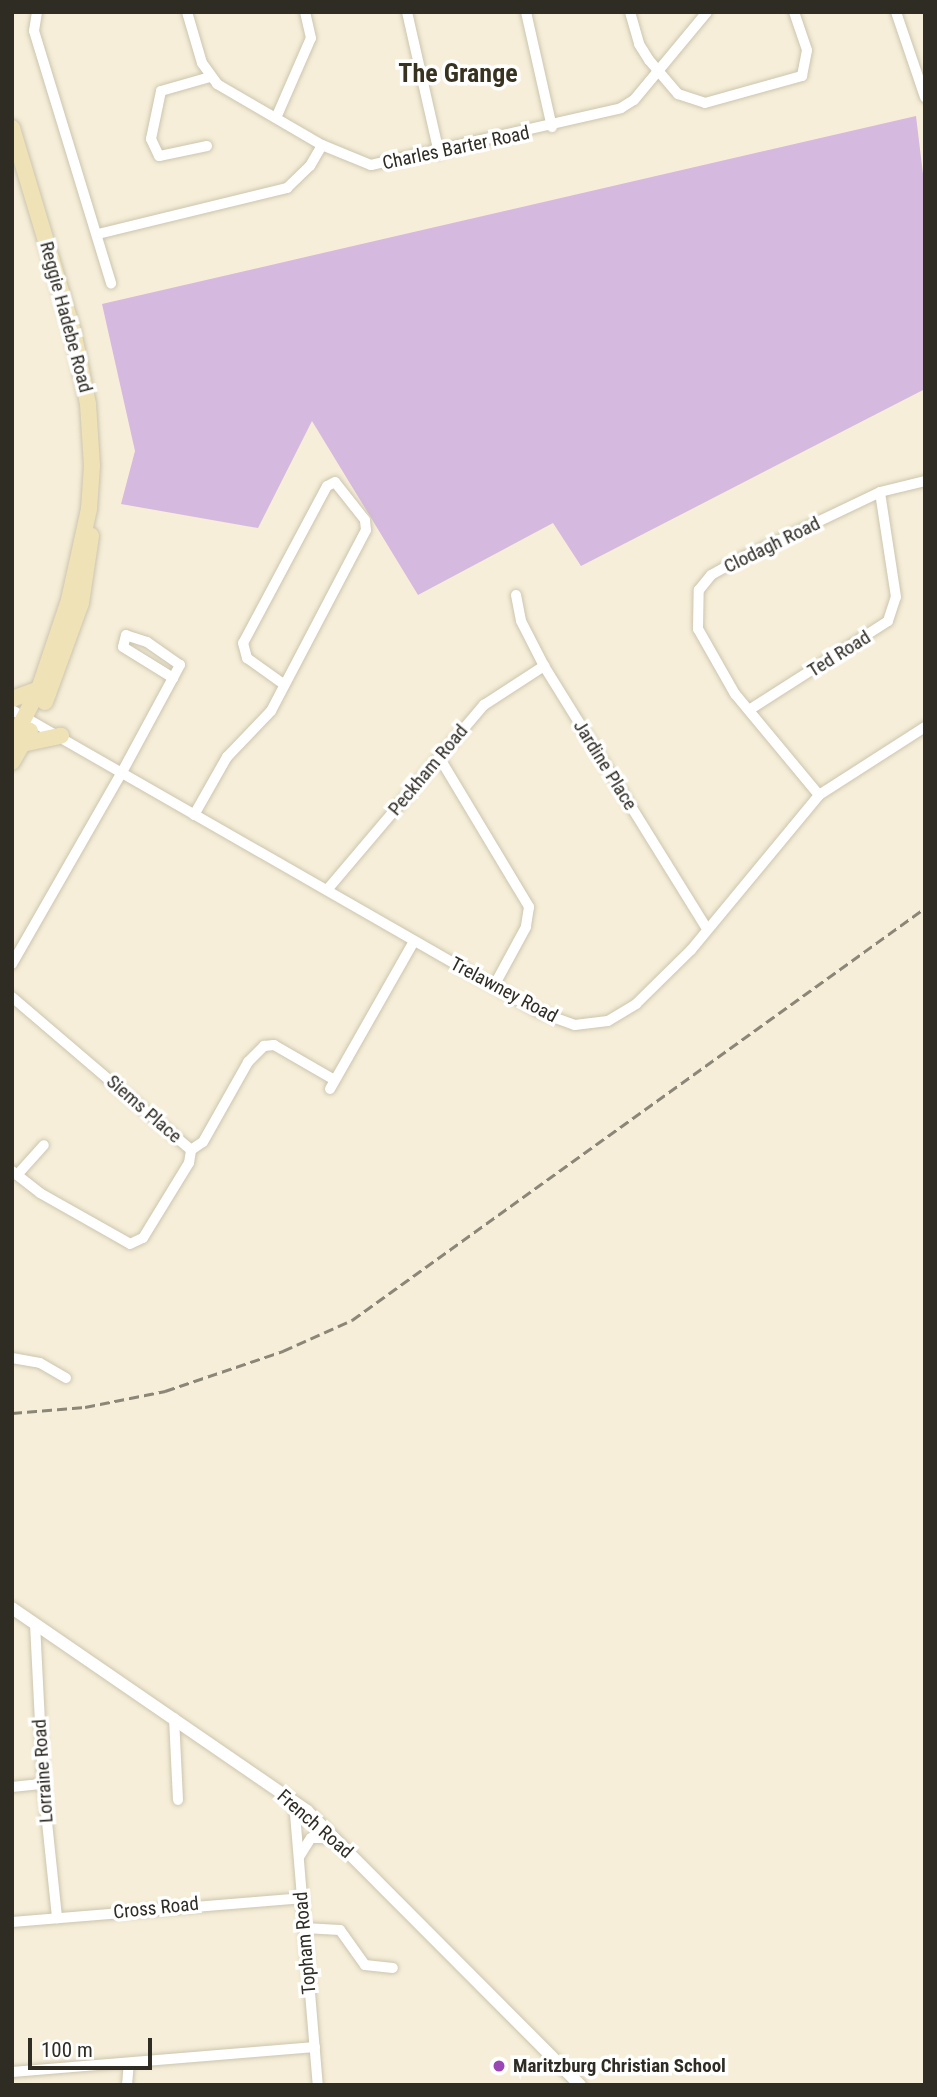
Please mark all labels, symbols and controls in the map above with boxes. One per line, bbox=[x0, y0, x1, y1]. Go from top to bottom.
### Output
district label: The Grange bbox=[398, 58, 518, 90]
street label: Charles Barter Road bbox=[380, 121, 532, 175]
street label: Reggie Hadebe Road bbox=[35, 239, 97, 395]
street label: Clodagh Road bbox=[720, 512, 824, 578]
street label: Ted Road bbox=[803, 626, 875, 682]
street label: Jardine Place bbox=[568, 716, 642, 814]
street label: Peckham Road bbox=[383, 720, 473, 820]
street label: Trelawney Road bbox=[447, 952, 561, 1028]
street label: Siems Place bbox=[102, 1070, 186, 1148]
street label: Lorraine Road bbox=[28, 1718, 58, 1824]
street label: French Road bbox=[272, 1785, 358, 1863]
street label: Topham Road bbox=[289, 1891, 321, 1995]
street label: Cross Road bbox=[112, 1892, 200, 1924]
scale bar bbox=[32, 2024, 156, 2068]
text: 100 m bbox=[41, 2038, 93, 2062]
place label: Maritzburg Christian School bbox=[513, 2055, 726, 2077]
marker: Maritzburg Christian School bbox=[491, 2058, 507, 2074]

